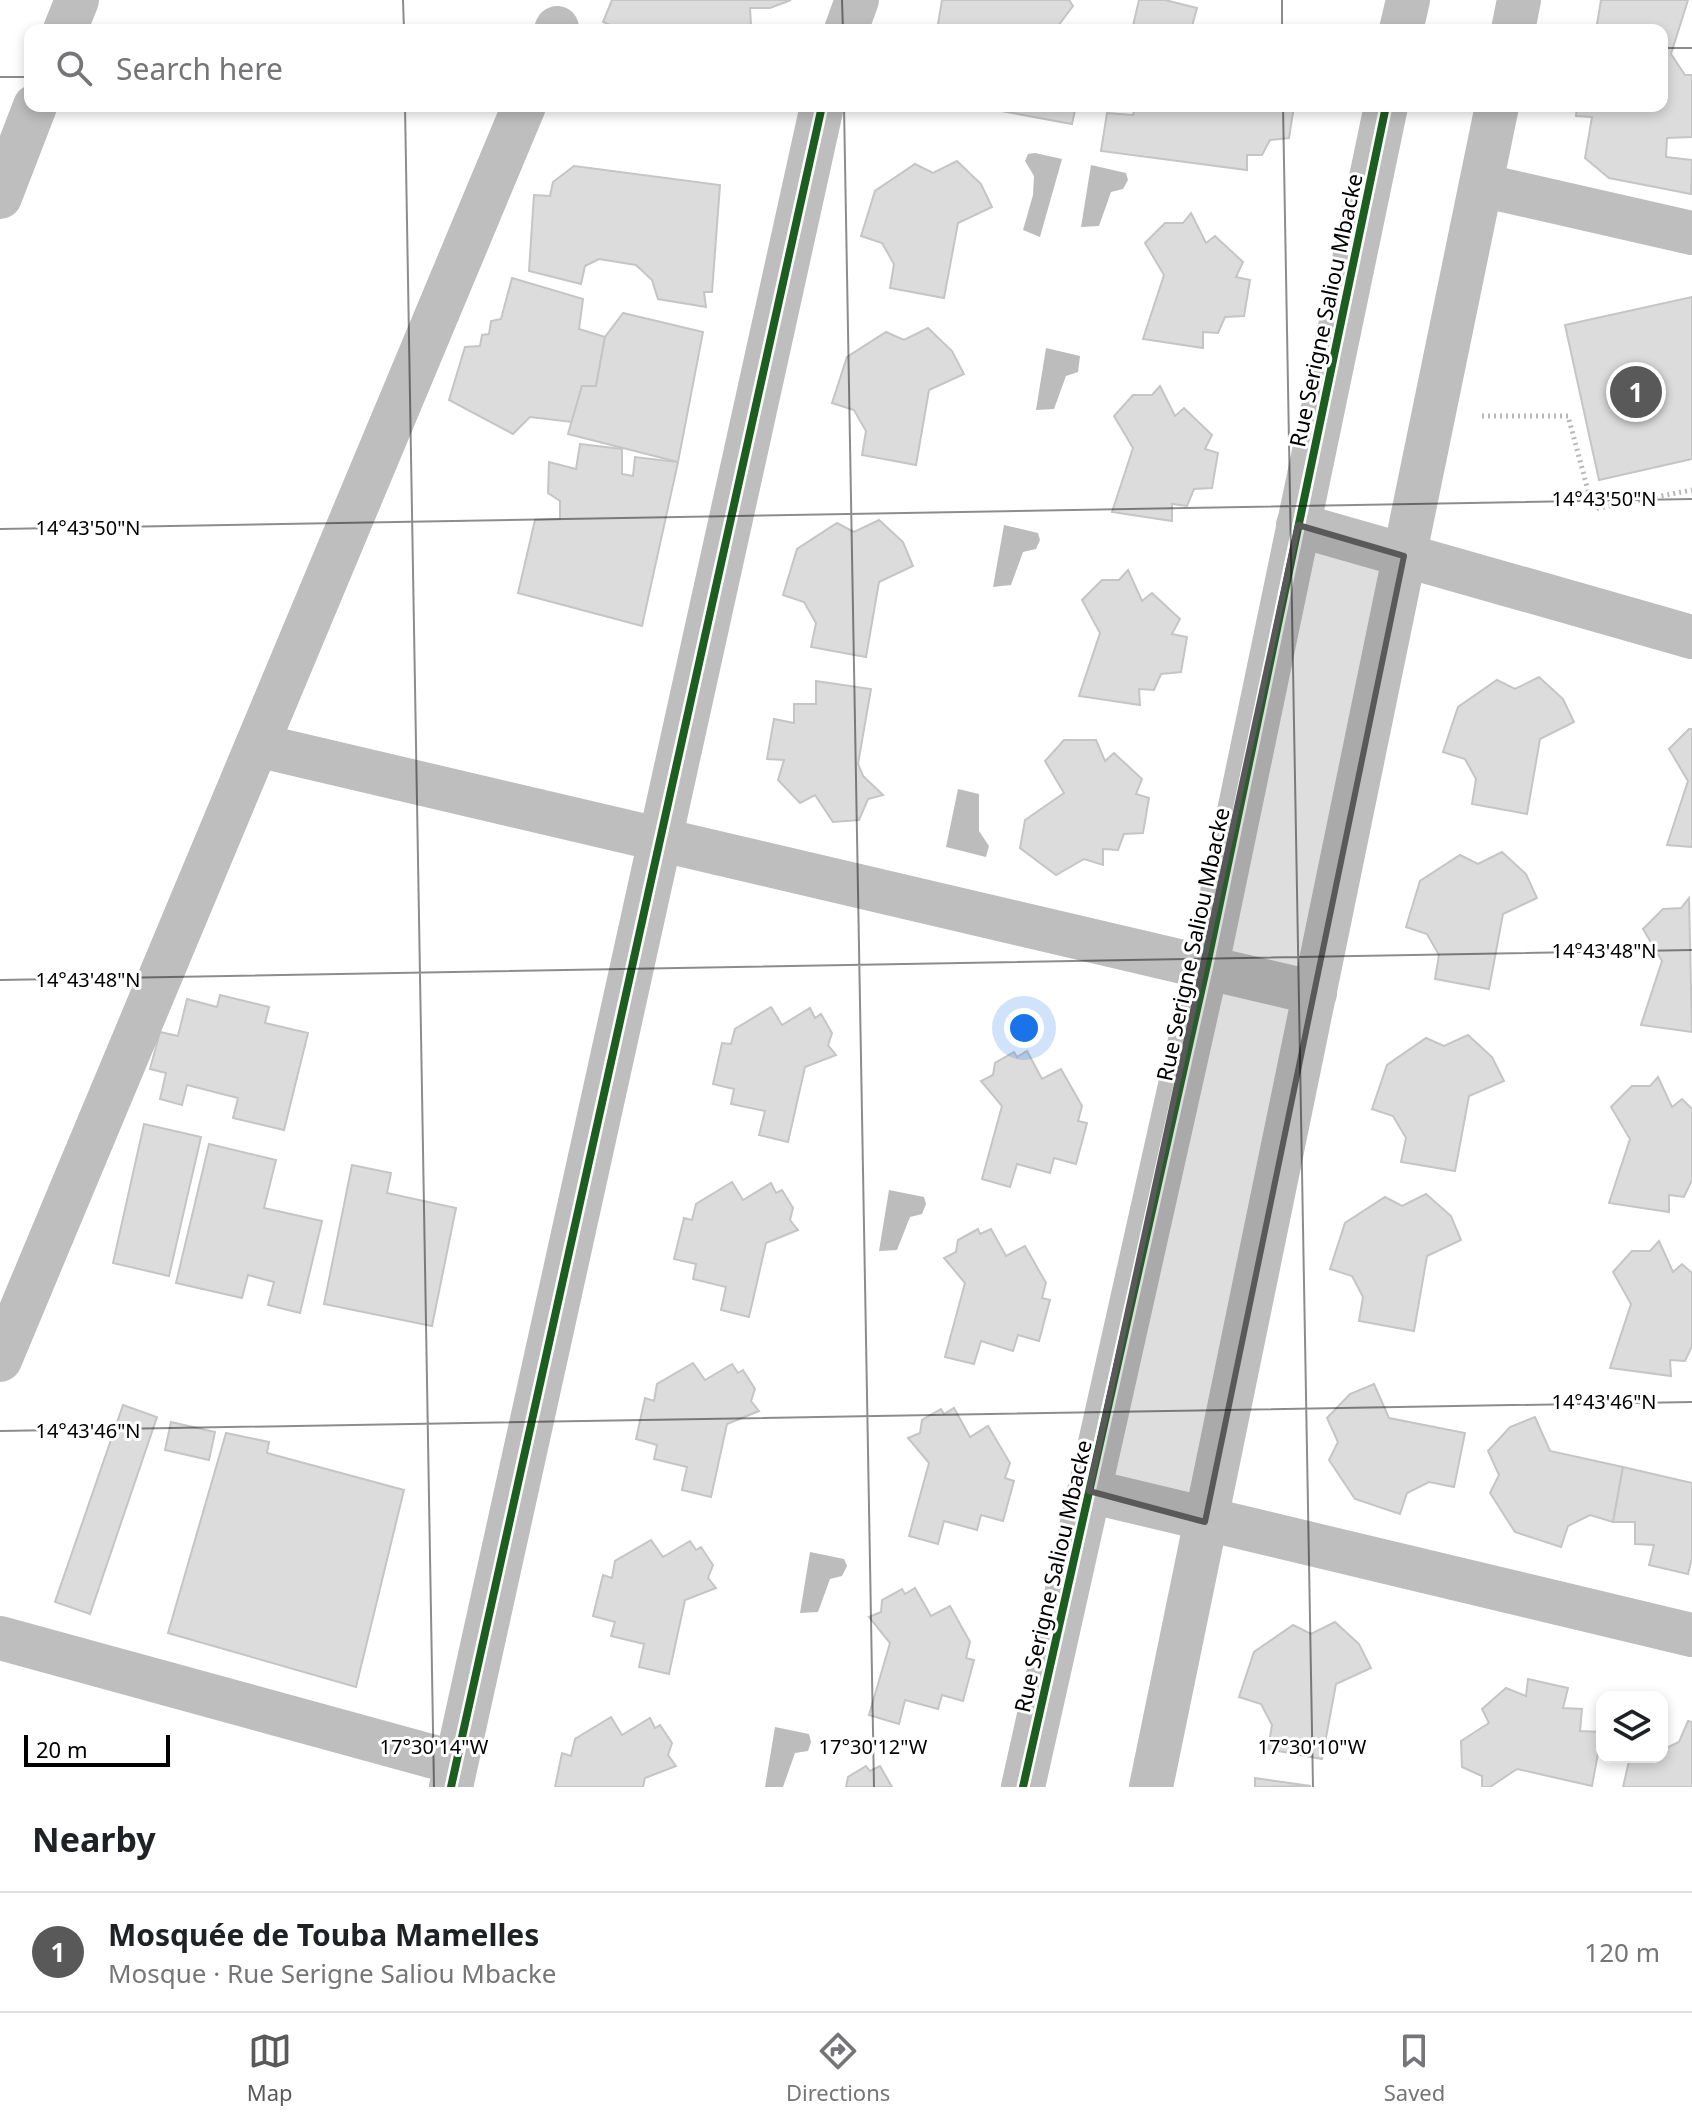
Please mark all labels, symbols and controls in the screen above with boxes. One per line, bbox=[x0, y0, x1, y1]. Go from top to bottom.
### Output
search box bbox=[24, 24, 1668, 112]
icon: search bbox=[52, 46, 96, 90]
text: Search here bbox=[116, 48, 283, 89]
street label: Rue Serigne Saliou Mbacke bbox=[1281, 170, 1369, 450]
pin: 1 bbox=[1610, 362, 1662, 422]
text: 14°43'50"N bbox=[1551, 485, 1657, 512]
text: 14°43'50"N bbox=[35, 514, 141, 541]
street label: Rue Serigne Saliou Mbacke bbox=[1148, 804, 1236, 1084]
text: 14°43'48"N bbox=[1551, 937, 1657, 964]
text: 14°43'48"N bbox=[35, 966, 141, 993]
your location bbox=[1004, 1008, 1044, 1048]
text: 14°43'46"N bbox=[1551, 1388, 1657, 1415]
text: 14°43'46"N bbox=[35, 1417, 141, 1444]
street label: Rue Serigne Saliou Mbacke bbox=[1006, 1437, 1098, 1715]
map controls bbox=[1596, 1691, 1668, 1763]
button: layers bbox=[1596, 1691, 1668, 1763]
scale bar bbox=[24, 1731, 170, 1767]
text: 17°30'14"W bbox=[380, 1733, 489, 1760]
text: 17°30'12"W bbox=[819, 1733, 928, 1760]
text: 17°30'10"W bbox=[1258, 1733, 1367, 1760]
text: 20 m bbox=[36, 1734, 87, 1764]
text: Nearby bbox=[32, 1816, 156, 1862]
text: Mosquée de Touba Mamelles bbox=[108, 1914, 539, 1955]
text: 1 bbox=[51, 1934, 65, 1970]
text: 120 m bbox=[1584, 1934, 1660, 1970]
text: Mosque · Rue Serigne Saliou Mbacke bbox=[108, 1955, 557, 1991]
tab: Map bbox=[247, 2029, 293, 2107]
tab: Directions bbox=[786, 2029, 890, 2107]
tab: Saved bbox=[1384, 2029, 1445, 2107]

